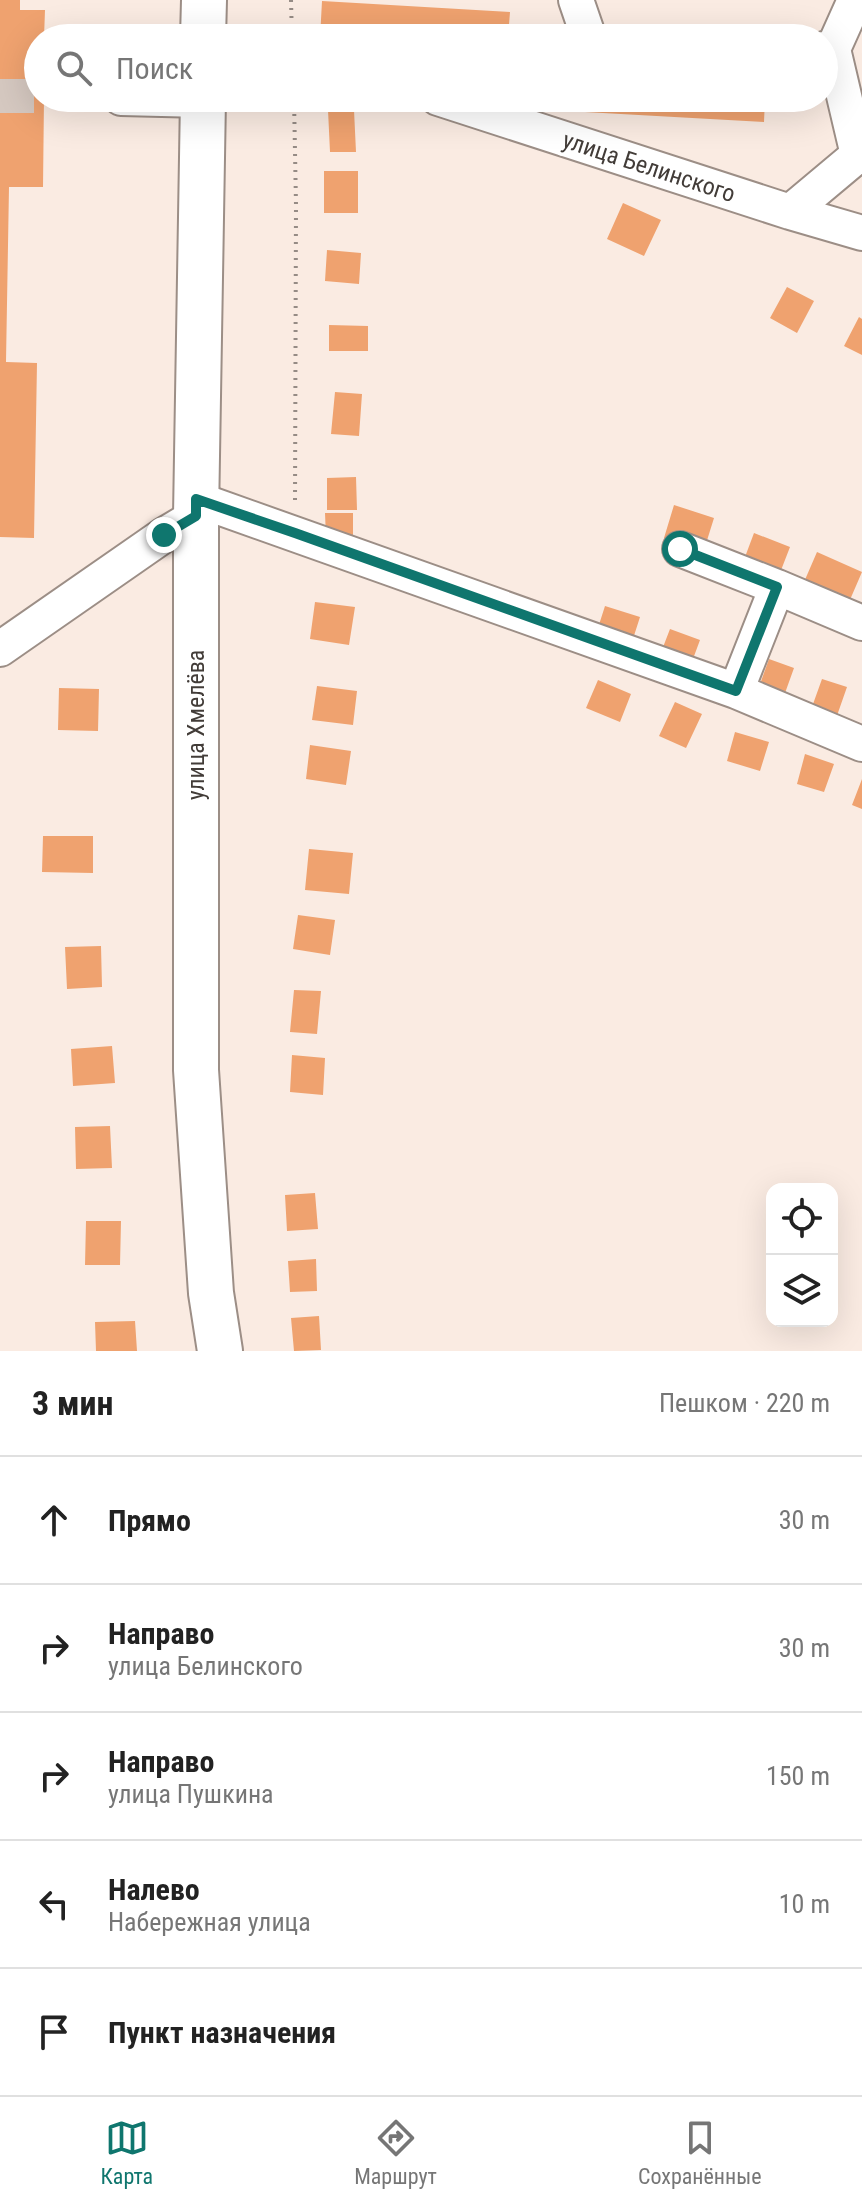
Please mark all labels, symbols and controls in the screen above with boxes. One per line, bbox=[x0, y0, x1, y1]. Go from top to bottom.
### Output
search box bbox=[24, 24, 838, 112]
icon: search bbox=[52, 46, 96, 90]
text: Поиск bbox=[116, 51, 193, 86]
street label: улица Белинского bbox=[559, 126, 739, 208]
route end bbox=[146, 517, 182, 553]
route start bbox=[662, 531, 698, 567]
street label: улица Хмелёва bbox=[182, 650, 210, 800]
map controls bbox=[766, 1183, 838, 1327]
button: locate bbox=[766, 1183, 838, 1255]
button: layers bbox=[766, 1255, 838, 1327]
text: 3 мин bbox=[32, 1383, 114, 1423]
text: Пешком · 220 m bbox=[659, 1388, 830, 1418]
icon: ahead bbox=[32, 1498, 76, 1542]
text: Прямо bbox=[108, 1503, 191, 1538]
text: 30 m bbox=[779, 1505, 830, 1535]
text: Направо bbox=[108, 1616, 214, 1651]
icon: right bbox=[32, 1626, 76, 1670]
text: 30 m bbox=[779, 1633, 830, 1663]
text: улица Белинского bbox=[108, 1651, 303, 1681]
text: Направо bbox=[108, 1744, 214, 1779]
icon: right bbox=[32, 1754, 76, 1798]
text: 150 m bbox=[766, 1761, 830, 1791]
text: улица Пушкина bbox=[108, 1779, 274, 1809]
text: Налево bbox=[108, 1872, 200, 1907]
icon: left bbox=[32, 1882, 76, 1926]
text: 10 m bbox=[779, 1889, 830, 1919]
text: Набережная улица bbox=[108, 1907, 311, 1937]
icon: arrive bbox=[32, 2010, 76, 2054]
text: Пункт назначения bbox=[108, 2015, 336, 2050]
tab: Карта bbox=[101, 2116, 153, 2189]
tab: Маршрут bbox=[354, 2116, 437, 2189]
tab: Сохранённые bbox=[638, 2116, 761, 2189]

